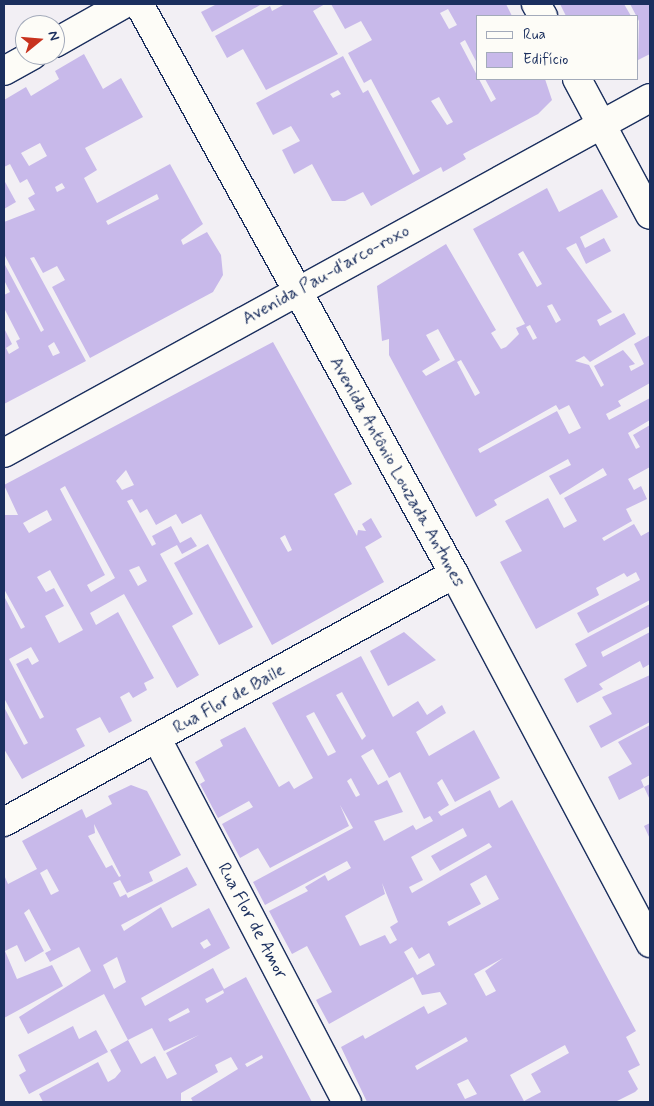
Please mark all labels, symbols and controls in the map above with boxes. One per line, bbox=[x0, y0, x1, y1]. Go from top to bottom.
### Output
north arrow bbox=[15, 15, 65, 65]
legend bbox=[477, 15, 639, 80]
text: Rua bbox=[523, 25, 546, 45]
text: N bbox=[43, 29, 63, 43]
text: Edifício bbox=[523, 50, 568, 70]
street label: Avenida Pau-d'arco-roxo bbox=[240, 221, 412, 329]
street label: Avenida Antônio Louzada Antunes bbox=[325, 353, 469, 591]
street label: Rua Flor de Baile bbox=[168, 659, 290, 739]
street label: Rua Flor de Amor bbox=[212, 859, 292, 983]

